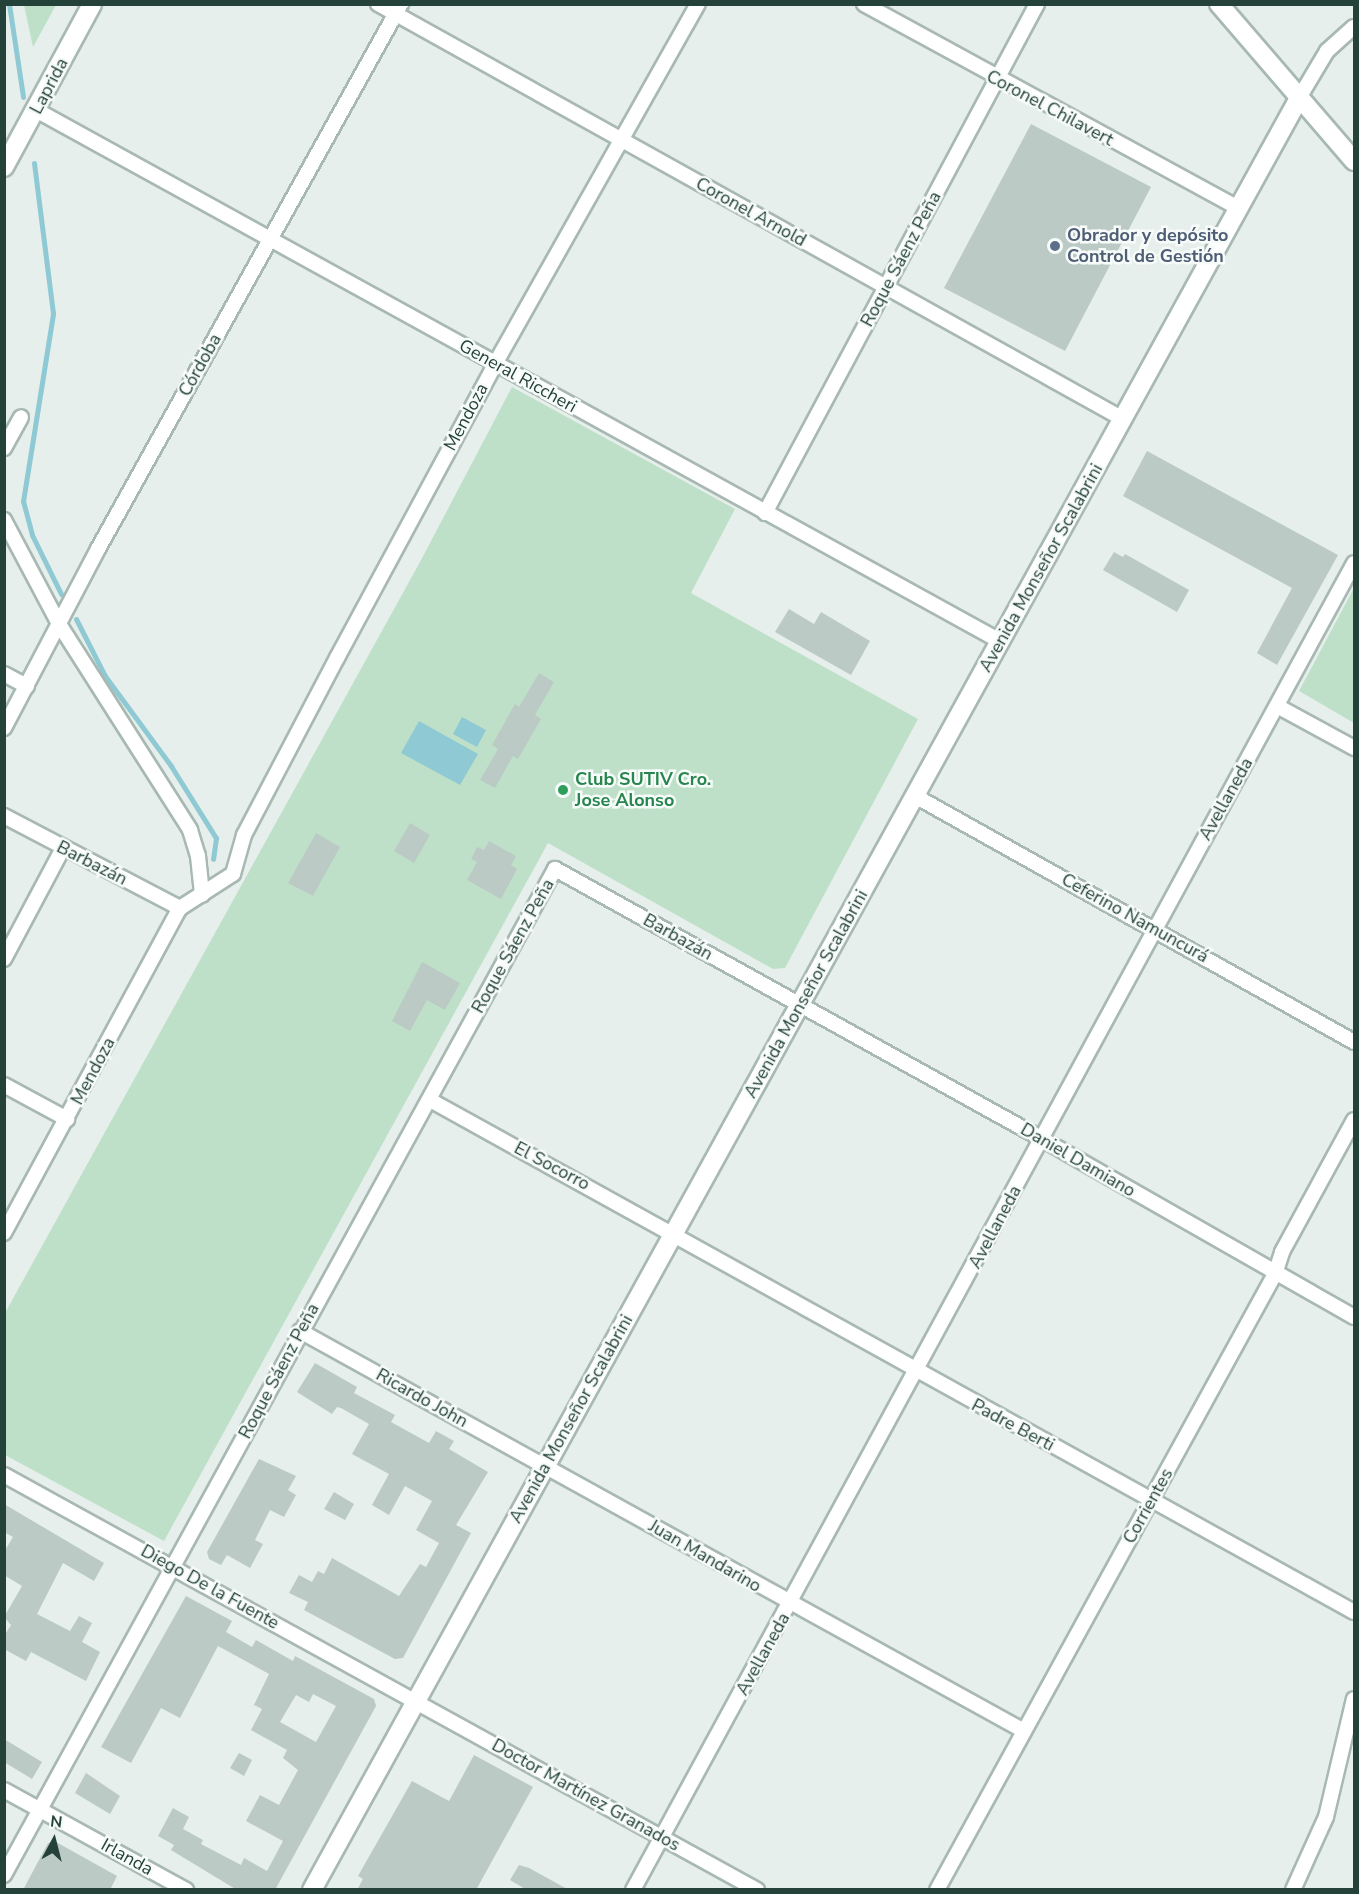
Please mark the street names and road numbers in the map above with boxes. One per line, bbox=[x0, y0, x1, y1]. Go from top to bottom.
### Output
street label: Laprida bbox=[25, 54, 73, 118]
street label: Coronel Chilavert bbox=[983, 65, 1117, 151]
street label: Coronel Arnold bbox=[692, 173, 810, 251]
street label: Roque Sáenz Peña bbox=[856, 188, 946, 330]
street label: Córdoba bbox=[174, 330, 226, 400]
street label: General Riccheri bbox=[455, 335, 581, 417]
street label: Mendoza bbox=[439, 380, 493, 454]
street label: Avenida Monseñor Scalabrini bbox=[975, 460, 1107, 676]
street label: Avellaneda bbox=[1194, 754, 1258, 844]
street label: Barbazán bbox=[53, 836, 131, 890]
street label: Ceferino Namuncurá bbox=[1058, 869, 1212, 967]
street label: Roque Sáenz Peña bbox=[467, 875, 559, 1017]
street label: Avenida Monseñor Scalabrini bbox=[740, 886, 872, 1102]
street label: Barbazán bbox=[639, 909, 717, 965]
street label: Mendoza bbox=[66, 1034, 120, 1108]
street label: Daniel Damiano bbox=[1017, 1118, 1139, 1202]
street label: El Socorro bbox=[511, 1137, 593, 1195]
street label: Avellaneda bbox=[964, 1182, 1026, 1272]
street label: Roque Sáenz Peña bbox=[234, 1300, 324, 1442]
street label: Avenida Monseñor Scalabrini bbox=[505, 1311, 637, 1527]
street label: Ricardo John bbox=[372, 1364, 472, 1432]
street label: Padre Berti bbox=[968, 1394, 1058, 1456]
street label: Corrientes bbox=[1118, 1465, 1178, 1547]
street label: Juan Mandarino bbox=[645, 1515, 765, 1597]
street label: Diego De la Fuente bbox=[137, 1540, 283, 1634]
street label: Avellaneda bbox=[731, 1609, 795, 1699]
street label: Doctor Martínez Granados bbox=[488, 1734, 684, 1856]
street label: Irlanda bbox=[97, 1834, 157, 1880]

